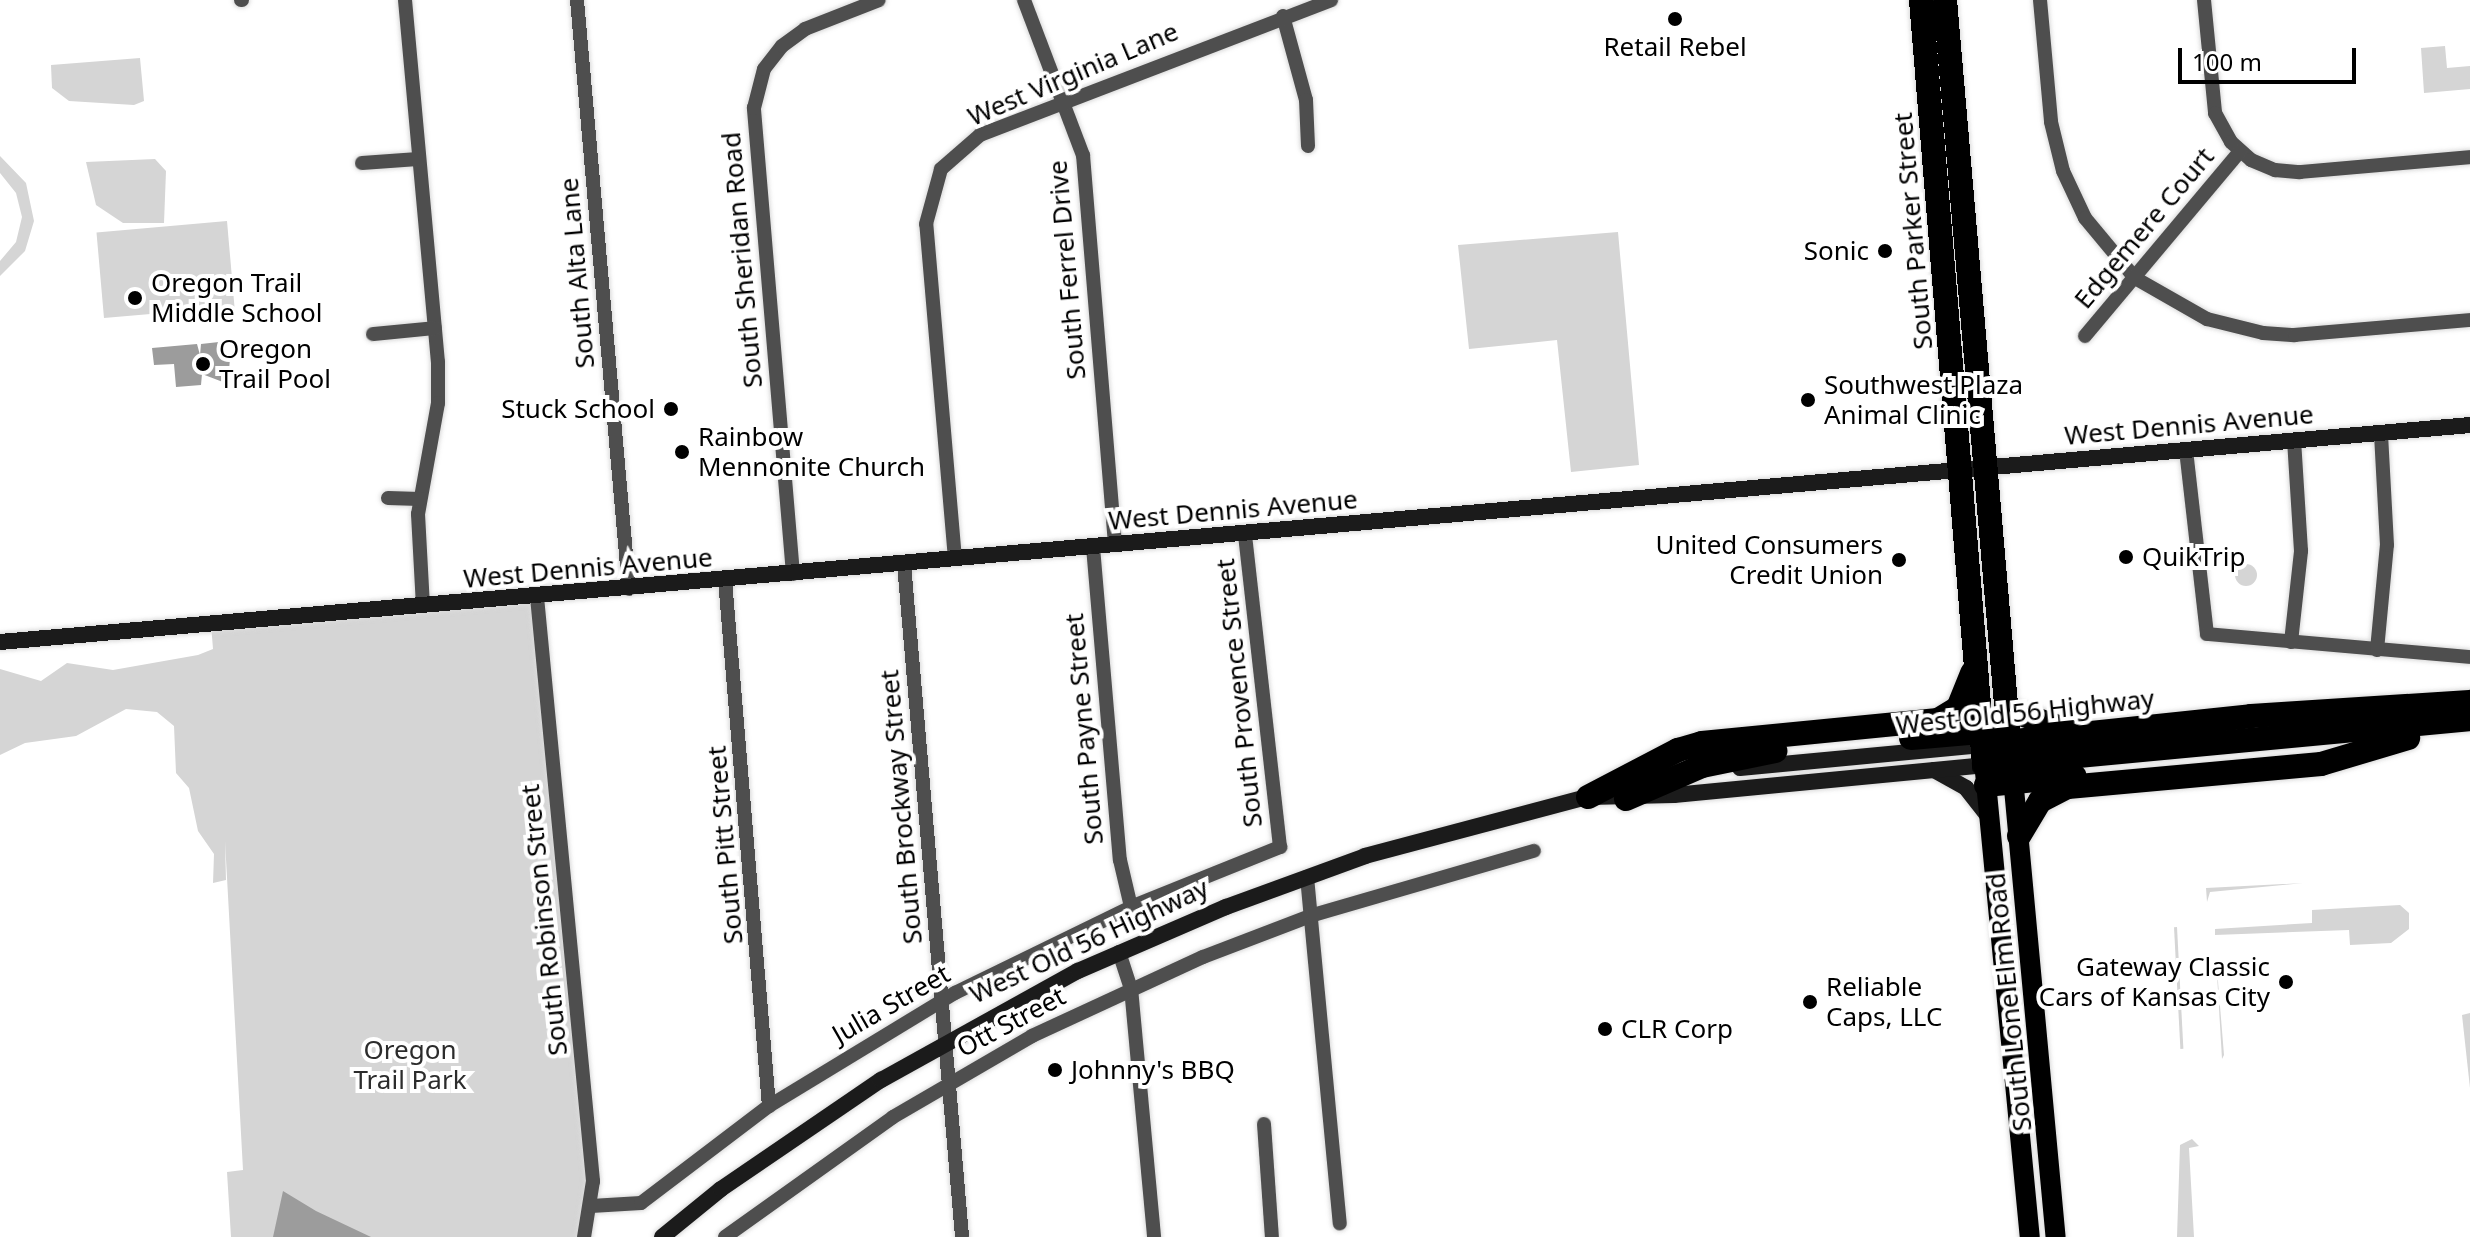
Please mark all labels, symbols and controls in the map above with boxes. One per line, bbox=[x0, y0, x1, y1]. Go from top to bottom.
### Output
marker: Retail Rebel bbox=[1666, 10, 1684, 28]
street label: West Virginia Lane bbox=[963, 16, 1183, 132]
place label: Retail Rebel bbox=[1603, 31, 1747, 63]
scale bar bbox=[2182, 32, 2360, 82]
text: 100 m bbox=[2192, 45, 2262, 78]
street label: South Parker Street bbox=[1887, 111, 1939, 351]
street label: South Sheridan Road bbox=[715, 131, 769, 389]
street label: Edgemere Court bbox=[2068, 141, 2220, 315]
street label: South Ferrel Drive bbox=[1042, 159, 1092, 381]
street label: South Alta Lane bbox=[553, 176, 601, 370]
place label: Sonic bbox=[1804, 235, 1869, 267]
marker: Sonic bbox=[1876, 242, 1894, 260]
place label: Oregon Trail Middle School bbox=[151, 267, 322, 328]
marker: Oregon Trail Middle School bbox=[126, 289, 144, 307]
place label: Oregon Trail Pool bbox=[219, 333, 331, 394]
marker: Oregon Trail Pool bbox=[194, 355, 212, 373]
place label: Southwest Plaza Animal Clinic bbox=[1824, 369, 2023, 430]
marker: Southwest Plaza Animal Clinic bbox=[1799, 391, 1817, 409]
place label: Stuck School bbox=[501, 393, 655, 425]
street label: West Dennis Avenue bbox=[2063, 399, 2315, 451]
marker: Stuck School bbox=[662, 400, 680, 418]
place label: Rainbow Mennonite Church bbox=[698, 421, 925, 482]
marker: Rainbow Mennonite Church bbox=[673, 443, 691, 461]
street label: West Dennis Avenue bbox=[1107, 484, 1359, 536]
place label: United Consumers Credit Union bbox=[1656, 529, 1883, 590]
place label: QuikTrip bbox=[2142, 541, 2246, 573]
street label: West Dennis Avenue bbox=[462, 542, 714, 594]
marker: QuikTrip bbox=[2117, 548, 2135, 566]
marker: United Consumers Credit Union bbox=[1890, 551, 1908, 569]
street label: South Provence Street bbox=[1209, 557, 1269, 829]
street label: South Payne Street bbox=[1058, 612, 1110, 846]
street label: South Brockway Street bbox=[873, 669, 929, 945]
street label: West Old 56 Highway bbox=[1894, 683, 2156, 741]
street label: South Pitt Street bbox=[701, 745, 749, 945]
street label: South Robinson Street bbox=[514, 783, 574, 1057]
street label: South Lone Elm Road bbox=[1980, 871, 2038, 1133]
street label: West Old 56 Highway bbox=[965, 872, 1213, 1010]
place label: Gateway Classic Cars of Kansas City bbox=[2039, 951, 2270, 1012]
street label: Julia Street bbox=[827, 958, 955, 1050]
place label: Reliable Caps, LLC bbox=[1826, 971, 1942, 1032]
marker: Gateway Classic Cars of Kansas City bbox=[2277, 973, 2295, 991]
street label: Ott Street bbox=[951, 980, 1071, 1064]
marker: Reliable Caps, LLC bbox=[1801, 993, 1819, 1011]
place label: CLR Corp bbox=[1621, 1013, 1733, 1045]
marker: CLR Corp bbox=[1596, 1020, 1614, 1038]
park label: Oregon Trail Park bbox=[353, 1034, 467, 1096]
place label: Johnny's BBQ bbox=[1071, 1054, 1235, 1086]
marker: Johnny's BBQ bbox=[1046, 1061, 1064, 1079]

